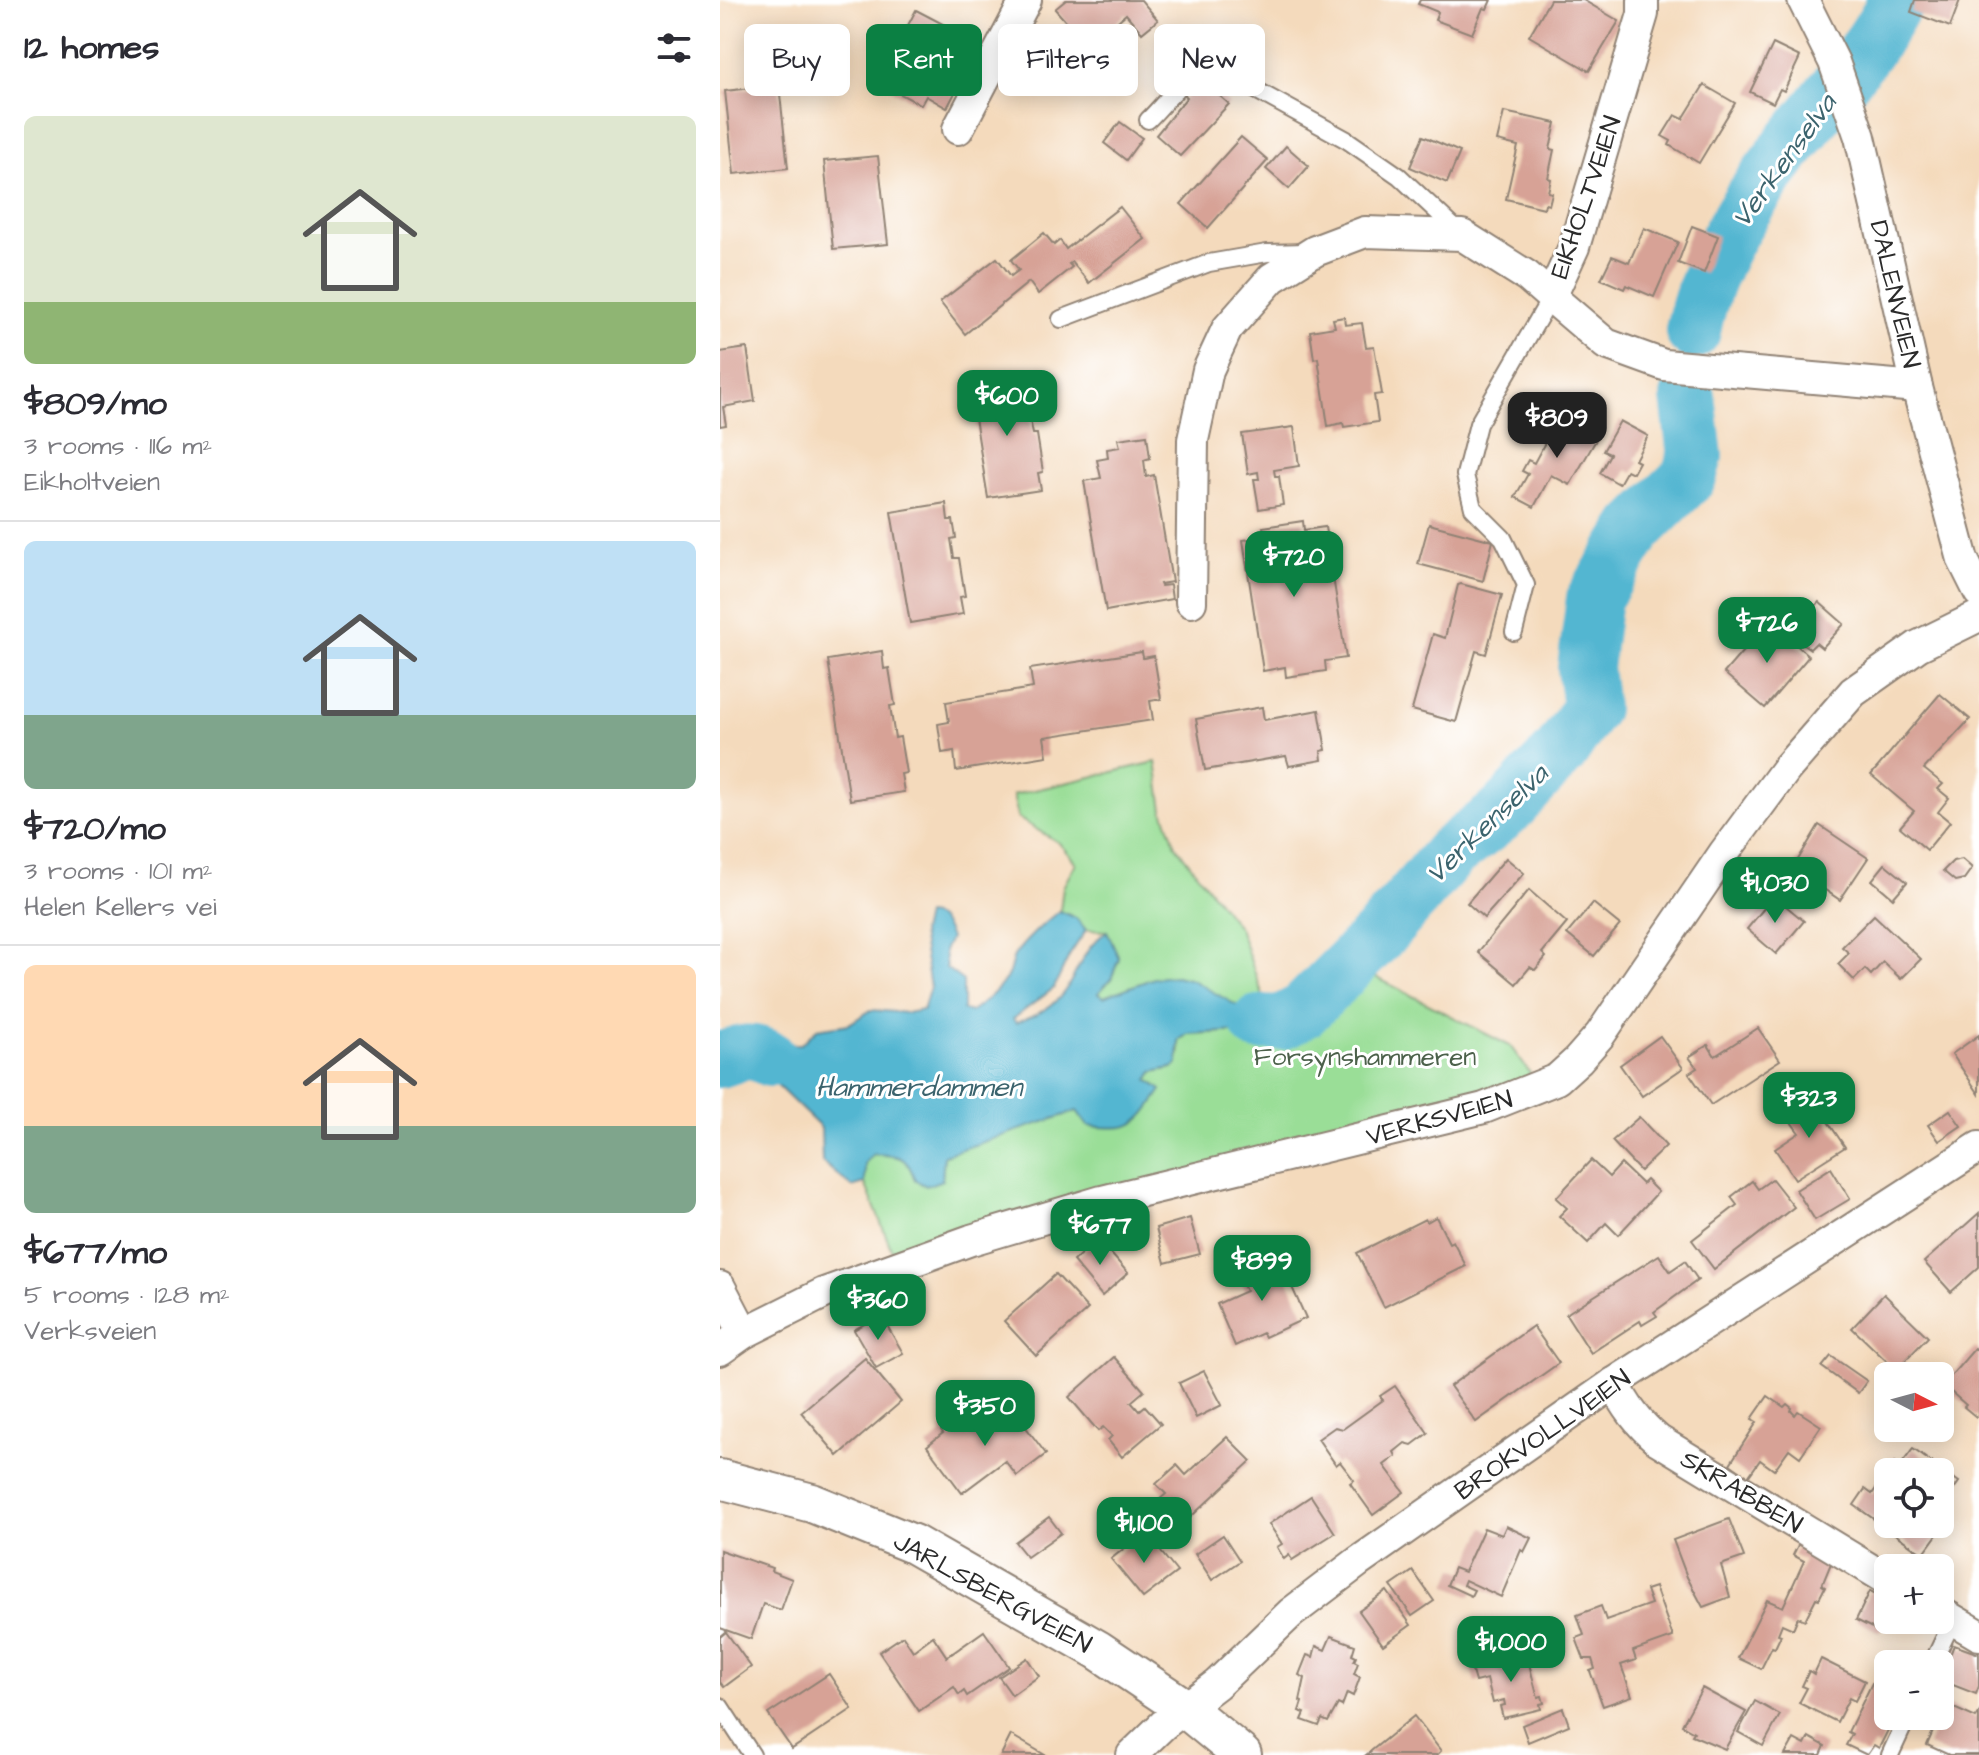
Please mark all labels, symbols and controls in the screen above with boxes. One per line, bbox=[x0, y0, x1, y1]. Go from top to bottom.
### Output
text: 12 homes bbox=[24, 24, 159, 72]
chip: Buy bbox=[744, 24, 850, 96]
chip: Rent bbox=[866, 24, 982, 96]
chip: Filters bbox=[998, 24, 1138, 96]
chip: New bbox=[1154, 24, 1265, 96]
icon: filters bbox=[652, 26, 696, 70]
water label: Verkenselva bbox=[1722, 85, 1847, 236]
street label: EIKHOLTVEIEN bbox=[1541, 111, 1631, 283]
icon: home bbox=[288, 168, 432, 312]
street label: DALENVEIEN bbox=[1861, 217, 1929, 372]
pin: $600 bbox=[960, 370, 1054, 438]
text: $600 bbox=[975, 378, 1039, 414]
text: $809/mo bbox=[24, 380, 167, 428]
pin: $809 bbox=[1510, 392, 1604, 460]
text: $809 bbox=[1526, 400, 1588, 436]
text: 3 rooms · 116 m² bbox=[24, 428, 212, 464]
text: Eikholtveien bbox=[24, 464, 160, 500]
pin: $720 bbox=[1247, 531, 1341, 599]
text: $720 bbox=[1263, 539, 1325, 575]
icon: home bbox=[288, 593, 432, 737]
pin: $726 bbox=[1720, 597, 1814, 665]
text: $726 bbox=[1736, 605, 1798, 641]
water label: Verkenselva bbox=[1417, 754, 1558, 893]
text: $720/mo bbox=[24, 805, 166, 853]
text: 3 rooms · 101 m² bbox=[24, 853, 212, 889]
pin: $1,030 bbox=[1710, 857, 1840, 925]
text: $1,030 bbox=[1741, 865, 1809, 901]
text: Helen Kellers vei bbox=[24, 889, 217, 925]
icon: home bbox=[288, 1017, 432, 1161]
park label: Forsynshammeren bbox=[1254, 1039, 1476, 1077]
water label: Hammerdammen bbox=[816, 1068, 1024, 1107]
pin: $323 bbox=[1762, 1072, 1856, 1140]
text: $323 bbox=[1781, 1080, 1837, 1116]
street label: VERKSVEIEN bbox=[1362, 1081, 1516, 1155]
pin: $677 bbox=[1053, 1199, 1147, 1267]
text: $677 bbox=[1069, 1207, 1131, 1243]
text: $677/mo bbox=[24, 1229, 167, 1277]
pin: $899 bbox=[1215, 1235, 1309, 1303]
text: $899 bbox=[1232, 1243, 1292, 1279]
pin: $360 bbox=[831, 1274, 925, 1342]
text: 5 rooms · 128 m² bbox=[24, 1277, 230, 1313]
text: $360 bbox=[848, 1282, 908, 1318]
text: Verksveien bbox=[24, 1313, 156, 1349]
street label: BROKVOLLVEIEN bbox=[1447, 1361, 1638, 1509]
north arrow bbox=[1874, 1362, 1954, 1442]
map controls bbox=[1874, 1362, 1954, 1730]
pin: $350 bbox=[938, 1380, 1032, 1448]
text: $350 bbox=[954, 1388, 1016, 1424]
street label: SKRABBEN bbox=[1674, 1441, 1809, 1542]
button: locate bbox=[1874, 1458, 1954, 1538]
pin: $1,100 bbox=[1079, 1497, 1209, 1565]
text: $1,100 bbox=[1115, 1505, 1173, 1541]
street label: JARLSBERGVEIEN bbox=[887, 1523, 1098, 1662]
button: + bbox=[1874, 1554, 1954, 1634]
pin: $1,000 bbox=[1446, 1616, 1576, 1684]
text: $1,000 bbox=[1475, 1624, 1547, 1660]
button: − bbox=[1874, 1650, 1954, 1730]

